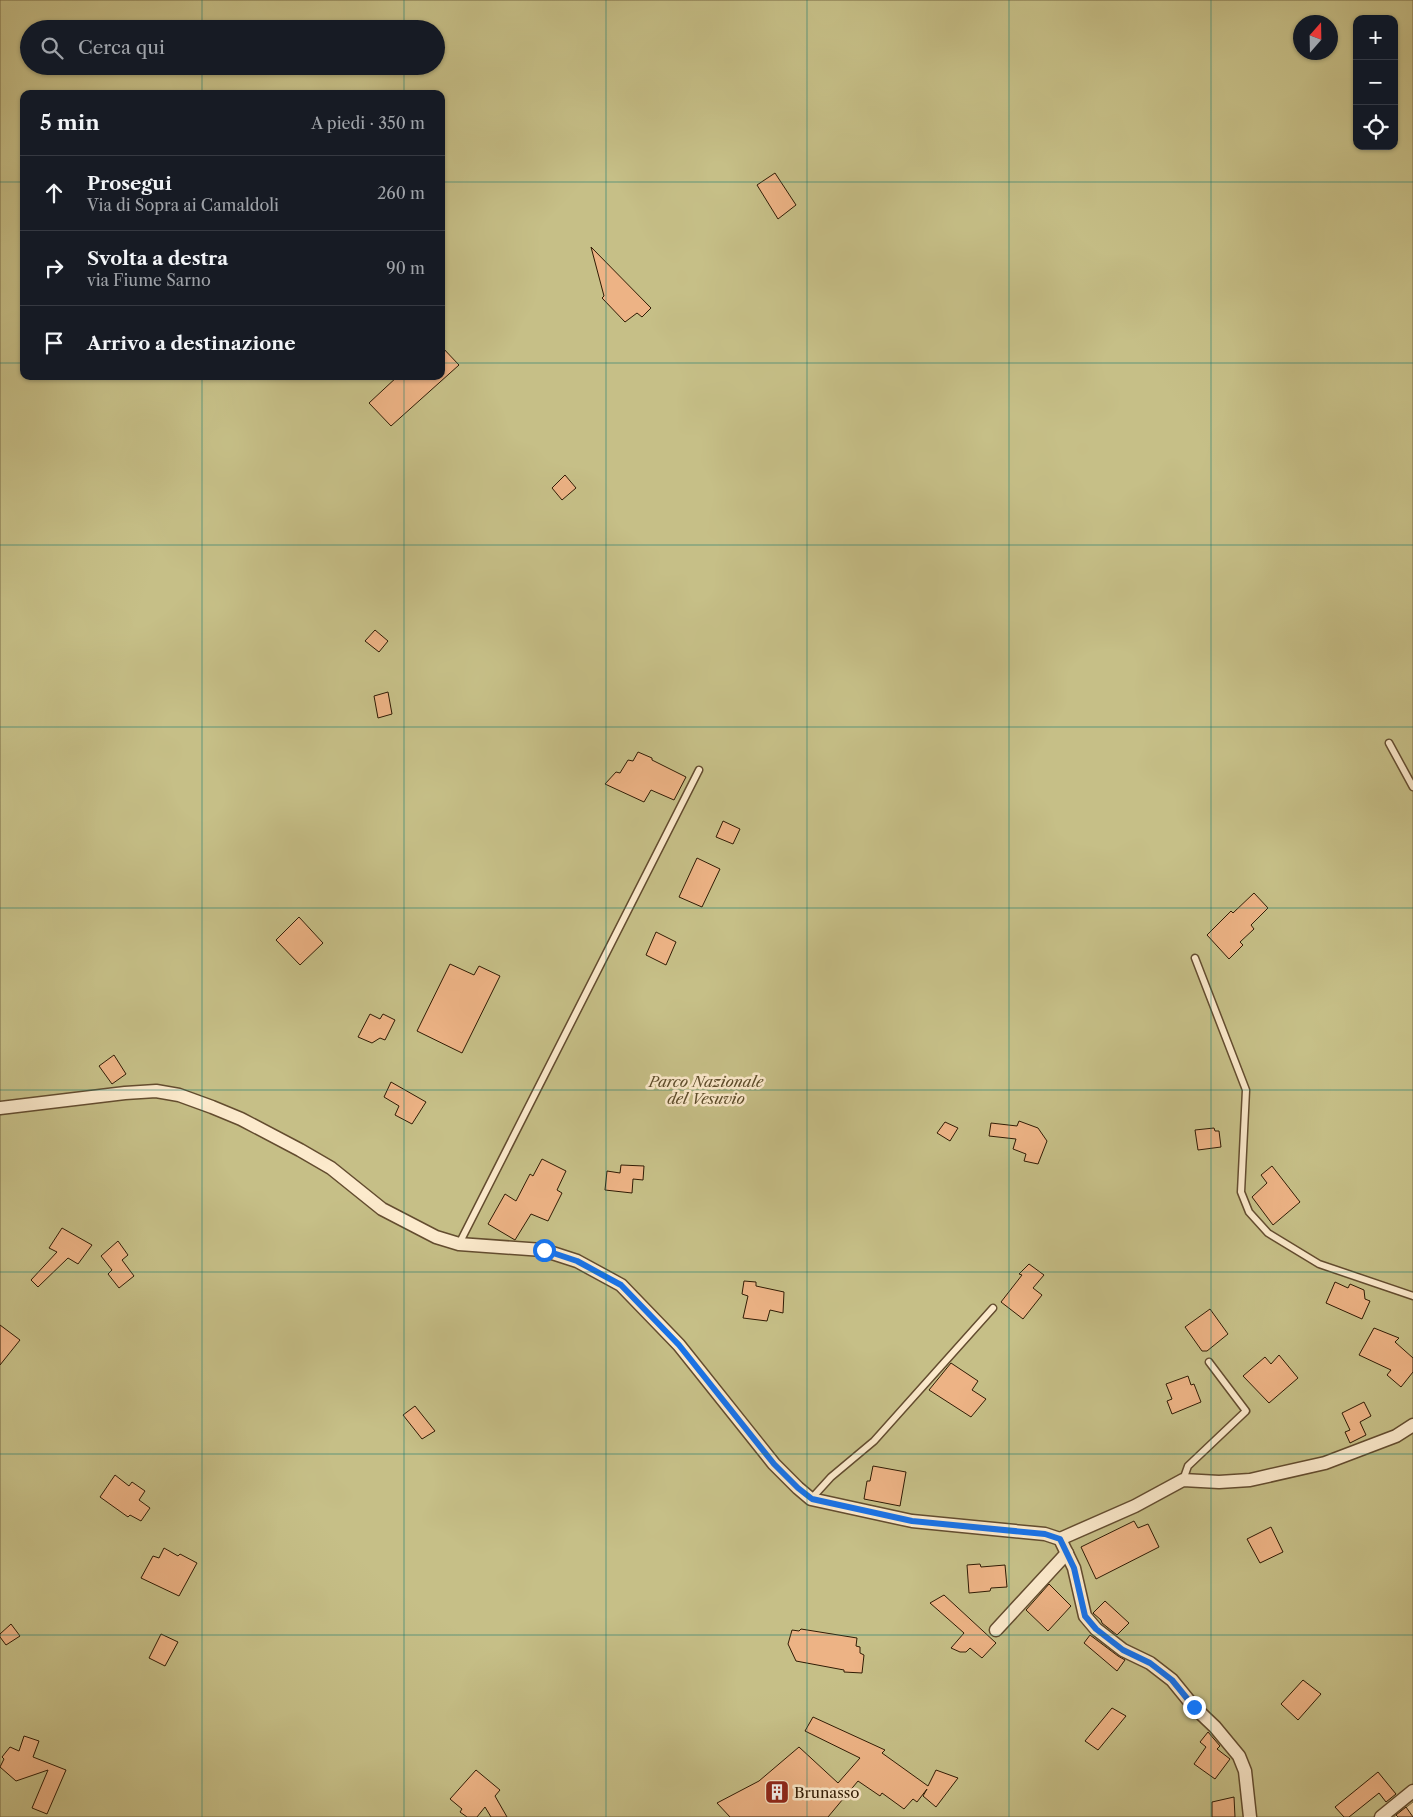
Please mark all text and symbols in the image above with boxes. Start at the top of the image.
north arrow [1293,15,1338,60]
map controls [1353,15,1398,150]
button: + [1353,15,1398,60]
search box [20,20,445,75]
icon: search [38,34,66,62]
text: Cerca qui [78,36,165,59]
button: − [1353,60,1398,105]
button: locate [1353,105,1398,150]
text: 5 min [40,110,100,135]
text: A piedi · 350 m [311,113,425,133]
text: Prosegui [87,172,172,195]
icon: ahead [40,179,68,207]
text: 260 m [377,183,425,203]
text: Via di Sopra ai Camaldoli [87,195,279,215]
text: Svolta a destra [87,247,228,270]
icon: right [40,254,68,282]
text: 90 m [386,258,425,278]
text: via Fiume Sarno [87,270,211,290]
icon: arrive [40,329,68,357]
text: Arrivo a destinazione [87,332,296,355]
park label: Parco Nazionale del Vesuvio [648,1072,764,1108]
route start [533,1239,556,1262]
route end [1183,1696,1206,1719]
building icon: Brunasso [764,1779,790,1805]
place label: Brunasso [794,1783,860,1802]

